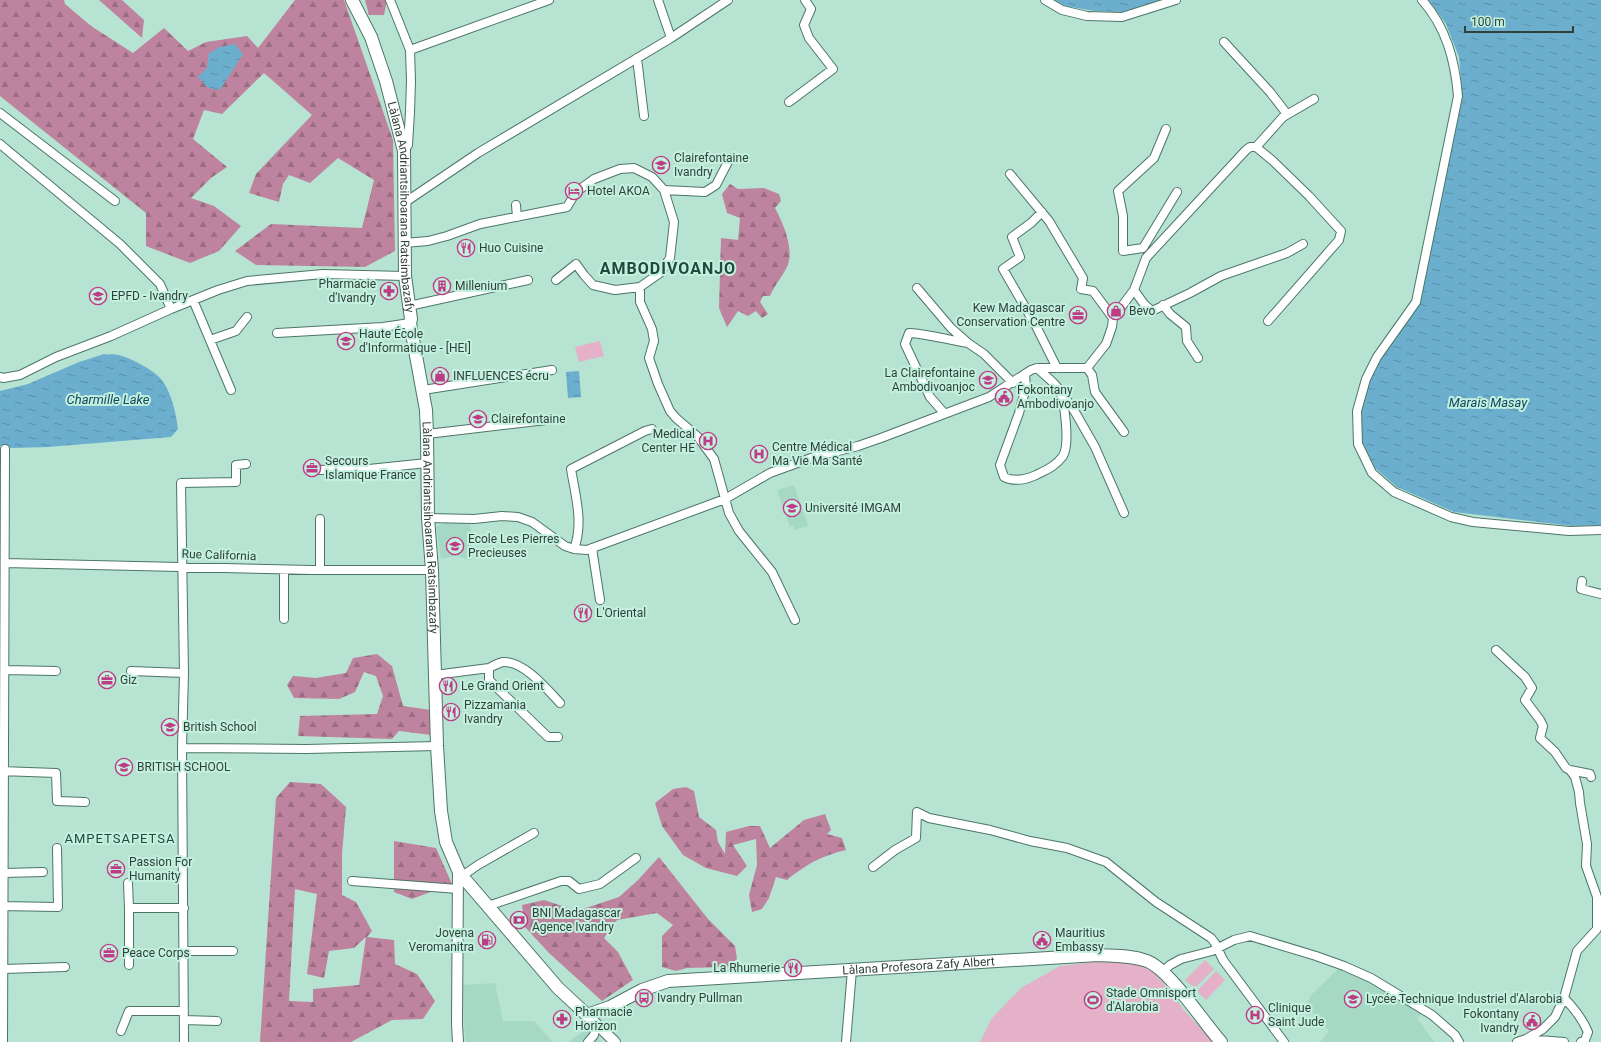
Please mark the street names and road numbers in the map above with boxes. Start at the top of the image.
street label: Làlana Andriantsihoarana Ratsimbazafy [385,100,417,314]
street label: Làlana Andriantsihoarana Ratsimbazafy [419,421,441,634]
street label: Rue California [181,547,257,563]
street label: Làlana Profesora Zafy Albert [842,954,995,977]

